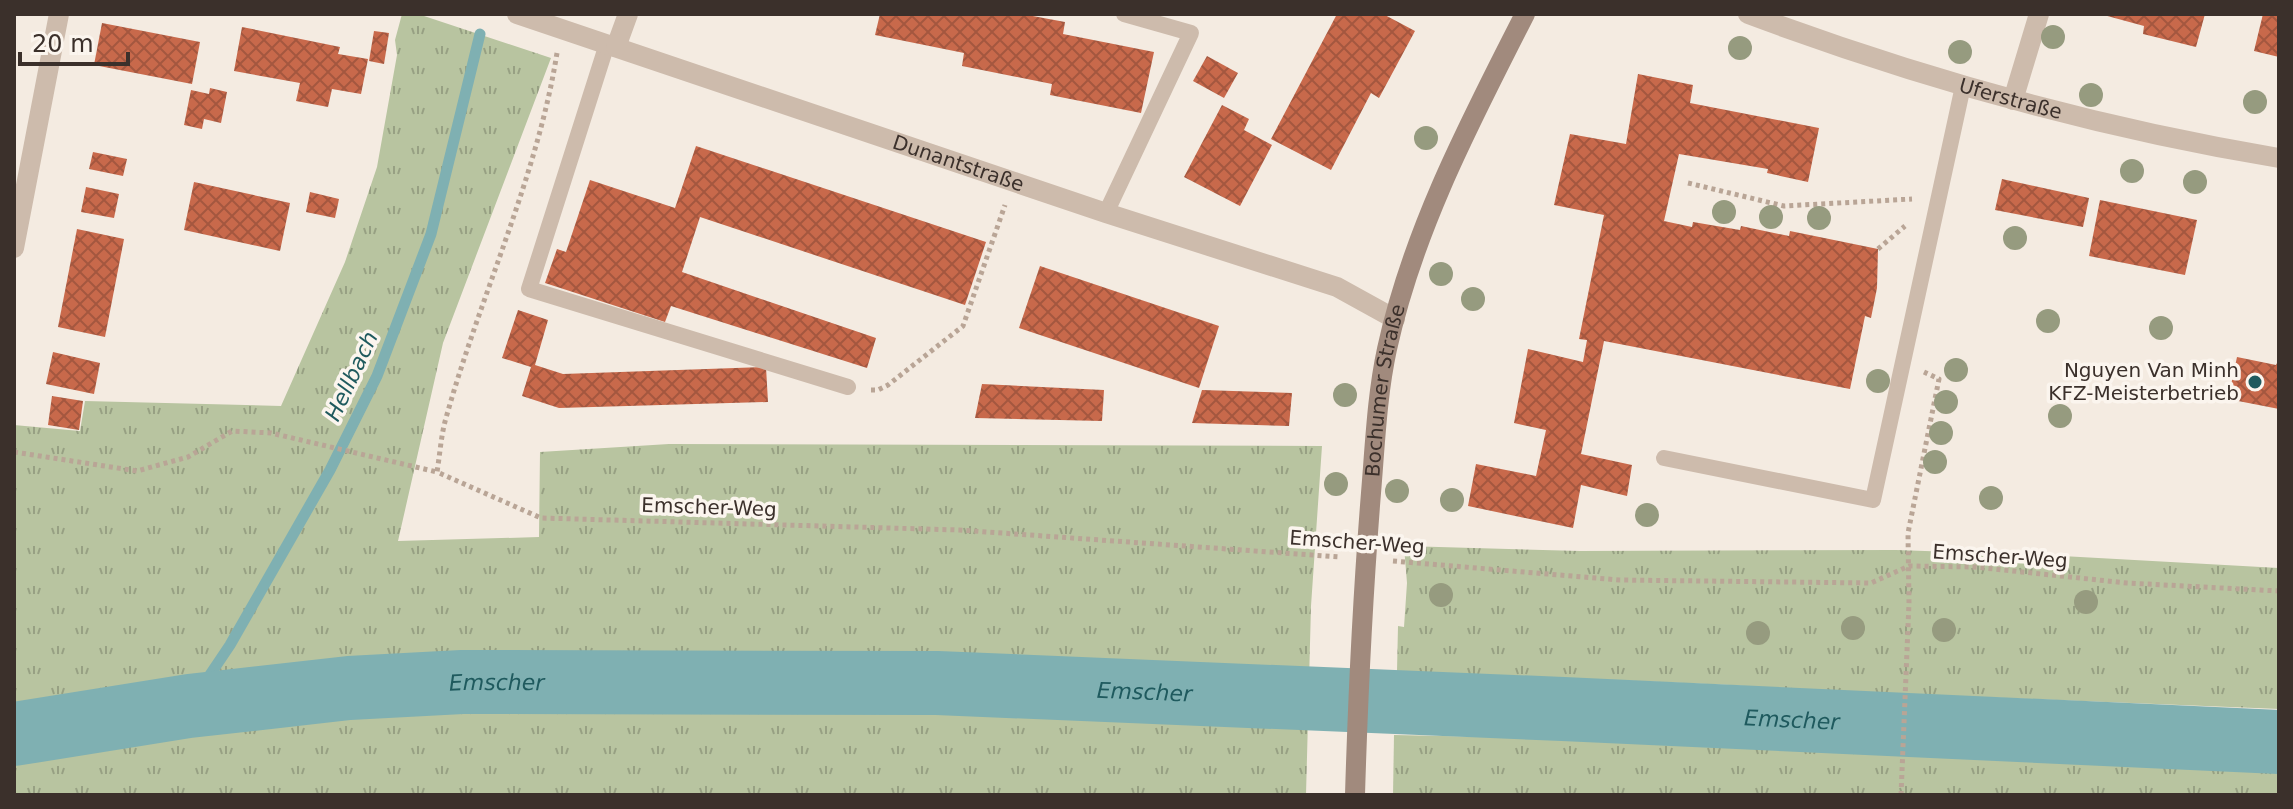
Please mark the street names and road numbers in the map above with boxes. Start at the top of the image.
street label: Uferstraße [1956,73,2065,124]
street label: Dunantstraße [890,130,1027,196]
street label: Bochumer Straße [1360,301,1410,478]
street label: Emscher-Weg [641,493,777,521]
street label: Emscher-Weg [1289,525,1425,559]
street label: Emscher-Weg [1932,539,2068,573]

